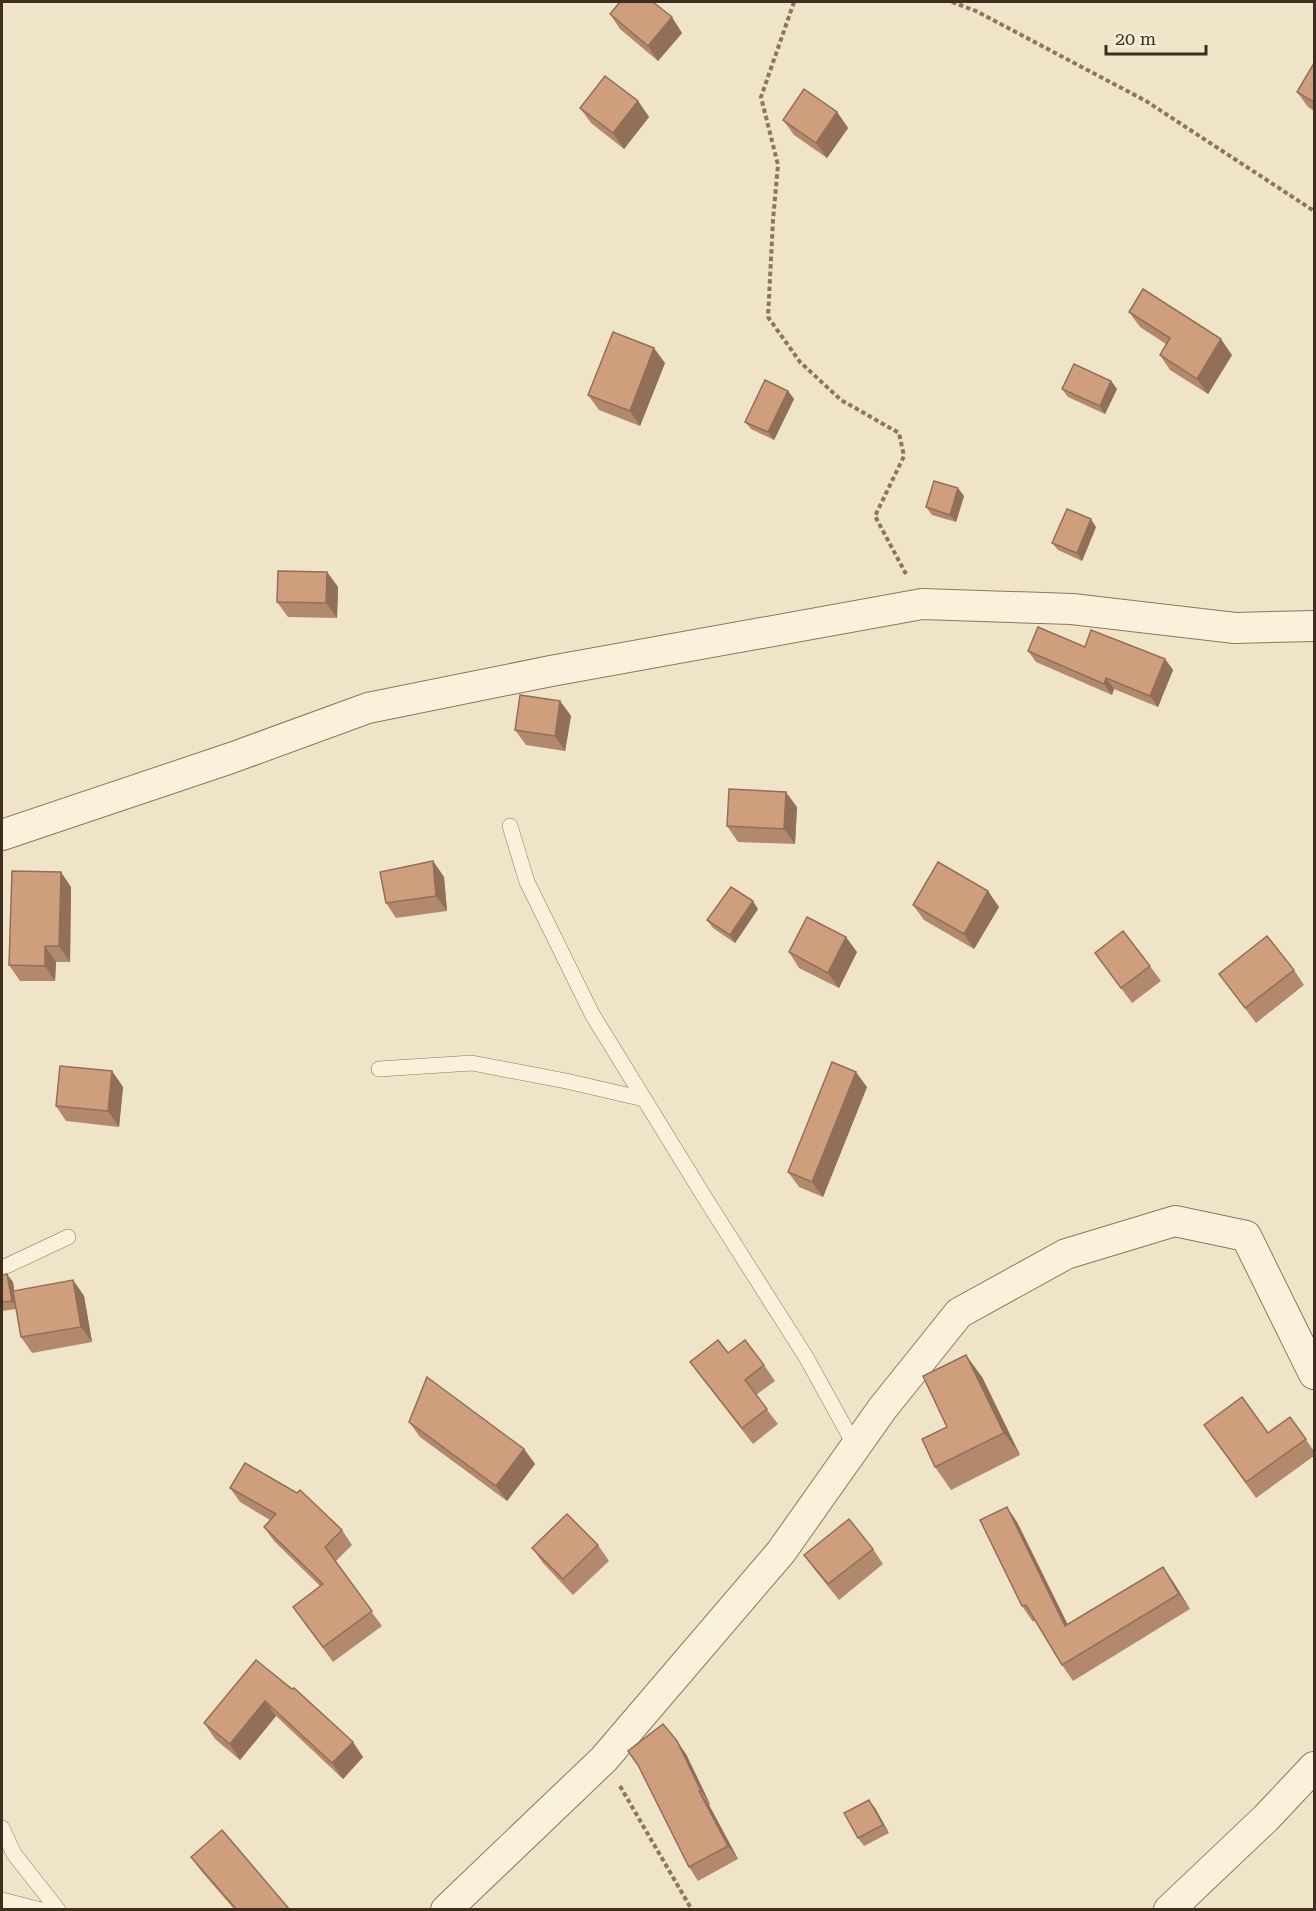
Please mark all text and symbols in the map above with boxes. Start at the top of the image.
scale bar [1106,18,1206,56]
text: 20 m [1115,28,1156,49]

